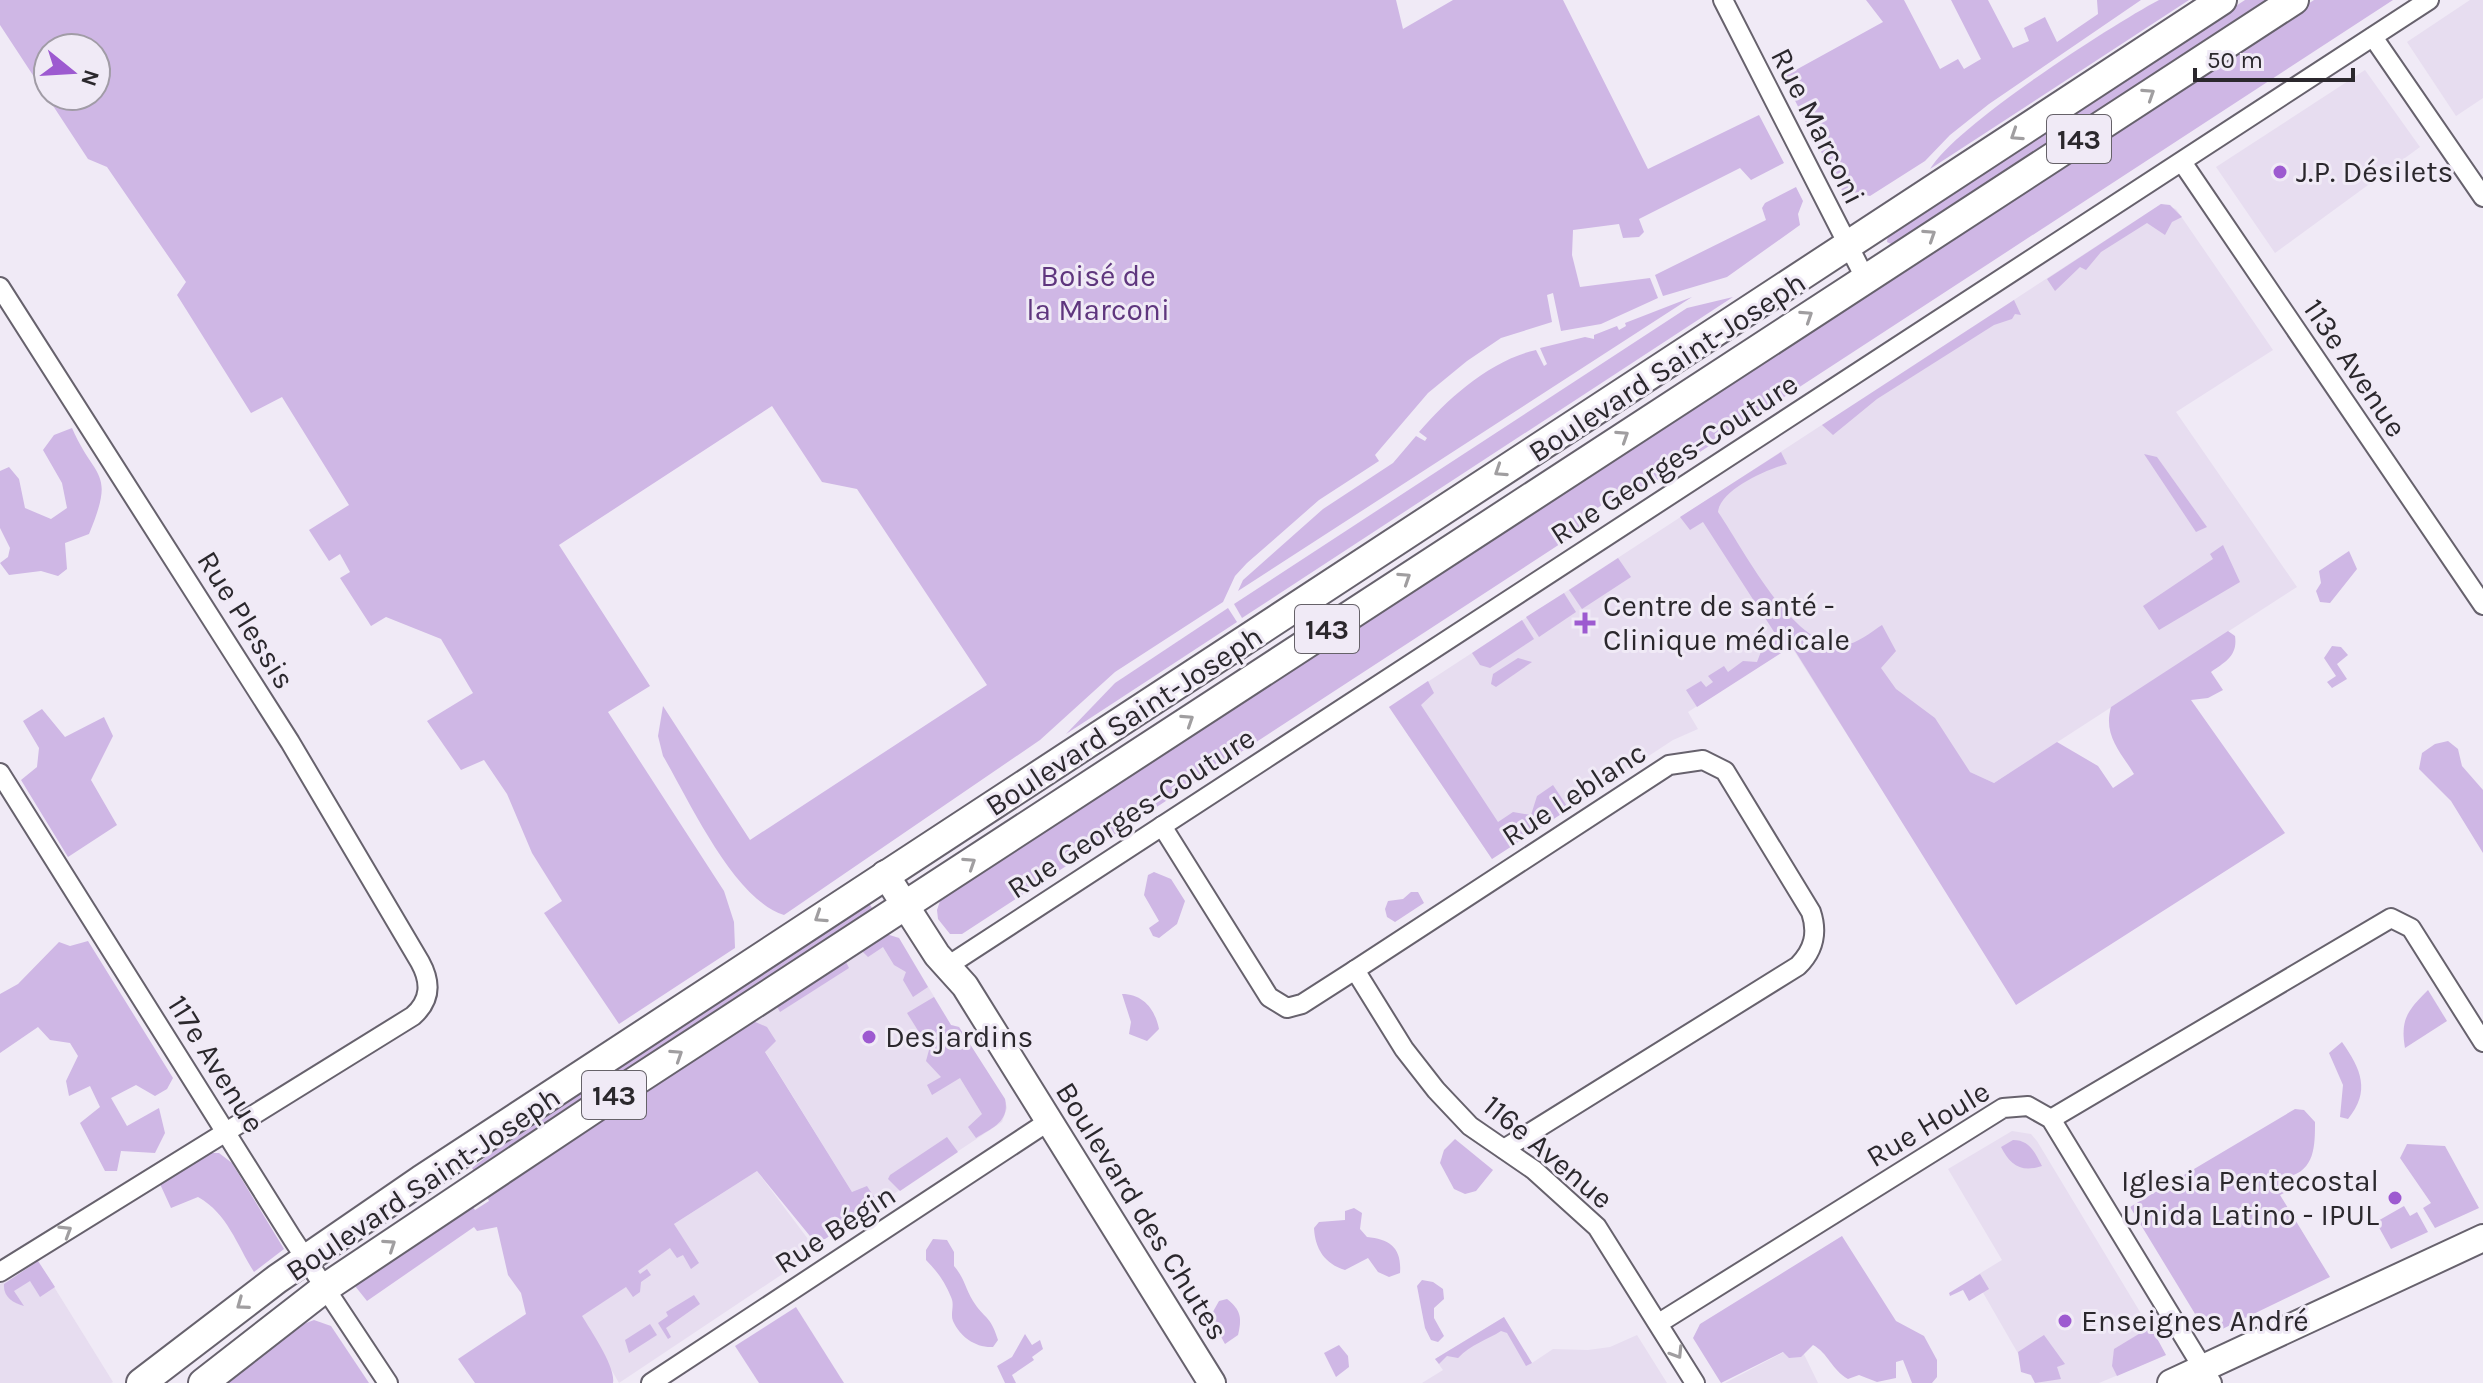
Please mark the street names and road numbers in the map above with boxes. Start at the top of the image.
street label: Rue Marconi [1763,42,1873,210]
road number: 143 [2047,115,2111,163]
street label: Boulevard Saint-Joseph [1522,264,1812,470]
street label: 113e Avenue [2296,292,2414,444]
street label: Rue Georges-Couture [1544,366,1804,552]
street label: Rue Plessis [189,544,303,696]
road number: 143 [1295,605,1359,653]
street label: Boulevard Saint-Joseph [979,618,1269,824]
street label: Rue Georges-Couture [1001,720,1261,906]
street label: Rue Leblanc [1495,734,1653,854]
street label: 117e Avenue [160,989,272,1139]
road number: 143 [582,1071,646,1119]
street label: Rue Houle [1860,1073,1996,1175]
street label: Boulevard des Chutes [1048,1075,1236,1347]
street label: Boulevard Saint-Joseph [279,1079,567,1289]
street label: 116e Avenue [1476,1087,1620,1217]
street label: Rue Bégin [768,1177,902,1281]

